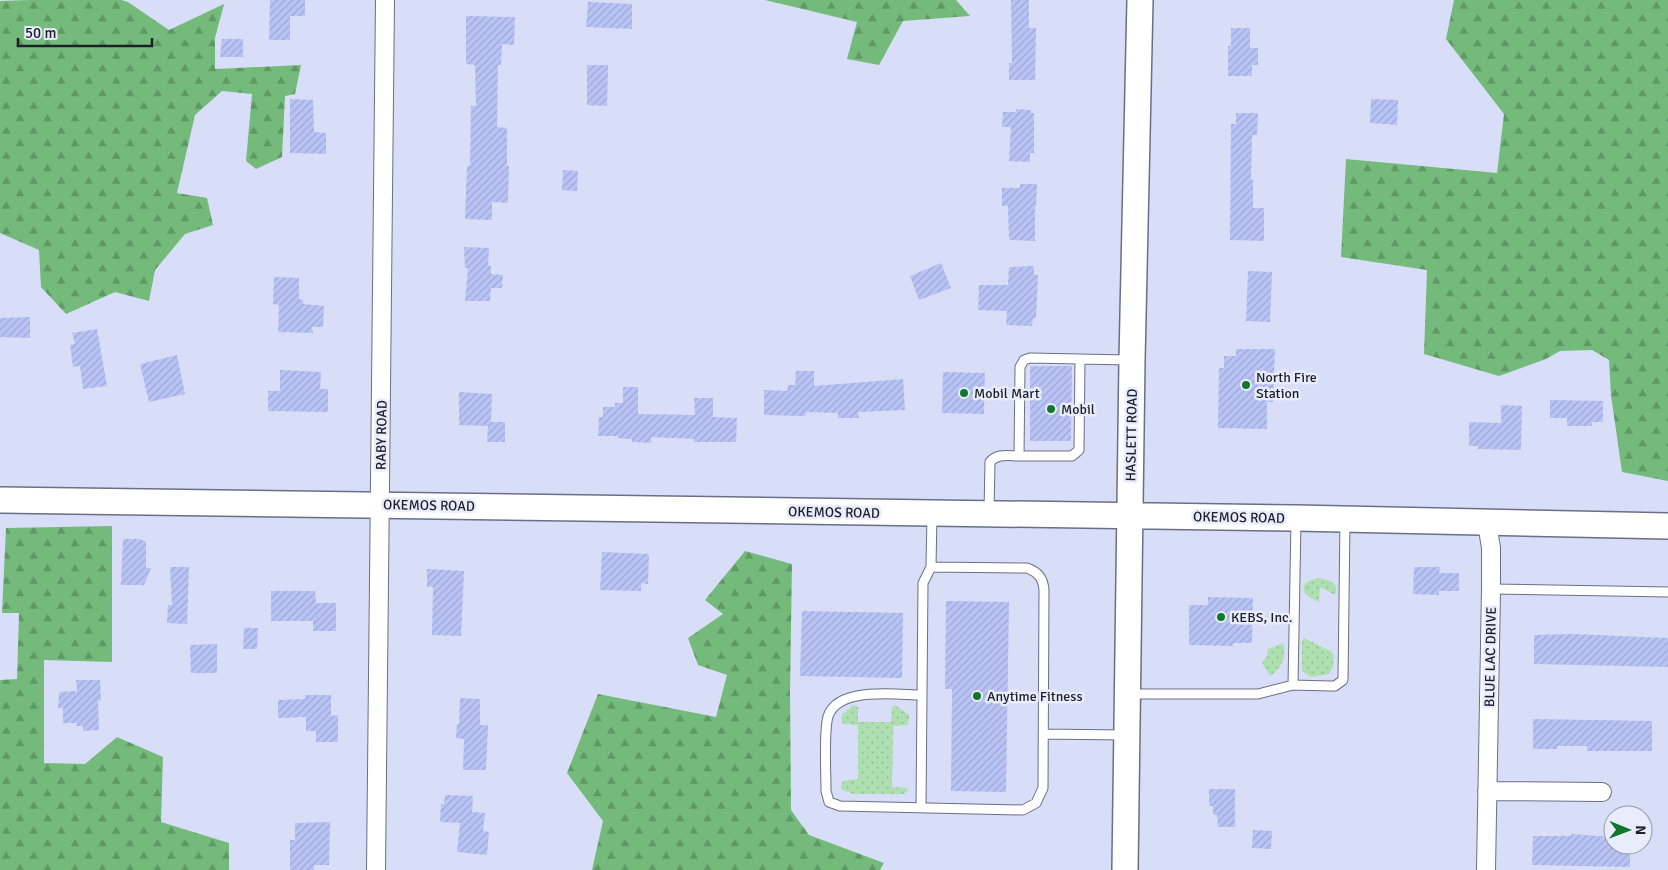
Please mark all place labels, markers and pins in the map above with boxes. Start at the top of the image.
place label: North Fire Station [1256,369,1317,402]
marker: North Fire Station [1240,379,1252,391]
place label: Mobil Mart [974,385,1040,402]
marker: Mobil Mart [958,387,970,399]
place label: Mobil [1061,401,1095,418]
marker: Mobil [1045,403,1057,415]
place label: KEBS, Inc. [1231,609,1292,626]
marker: KEBS, Inc. [1215,611,1227,623]
place label: Anytime Fitness [987,688,1083,705]
marker: Anytime Fitness [971,690,983,702]

